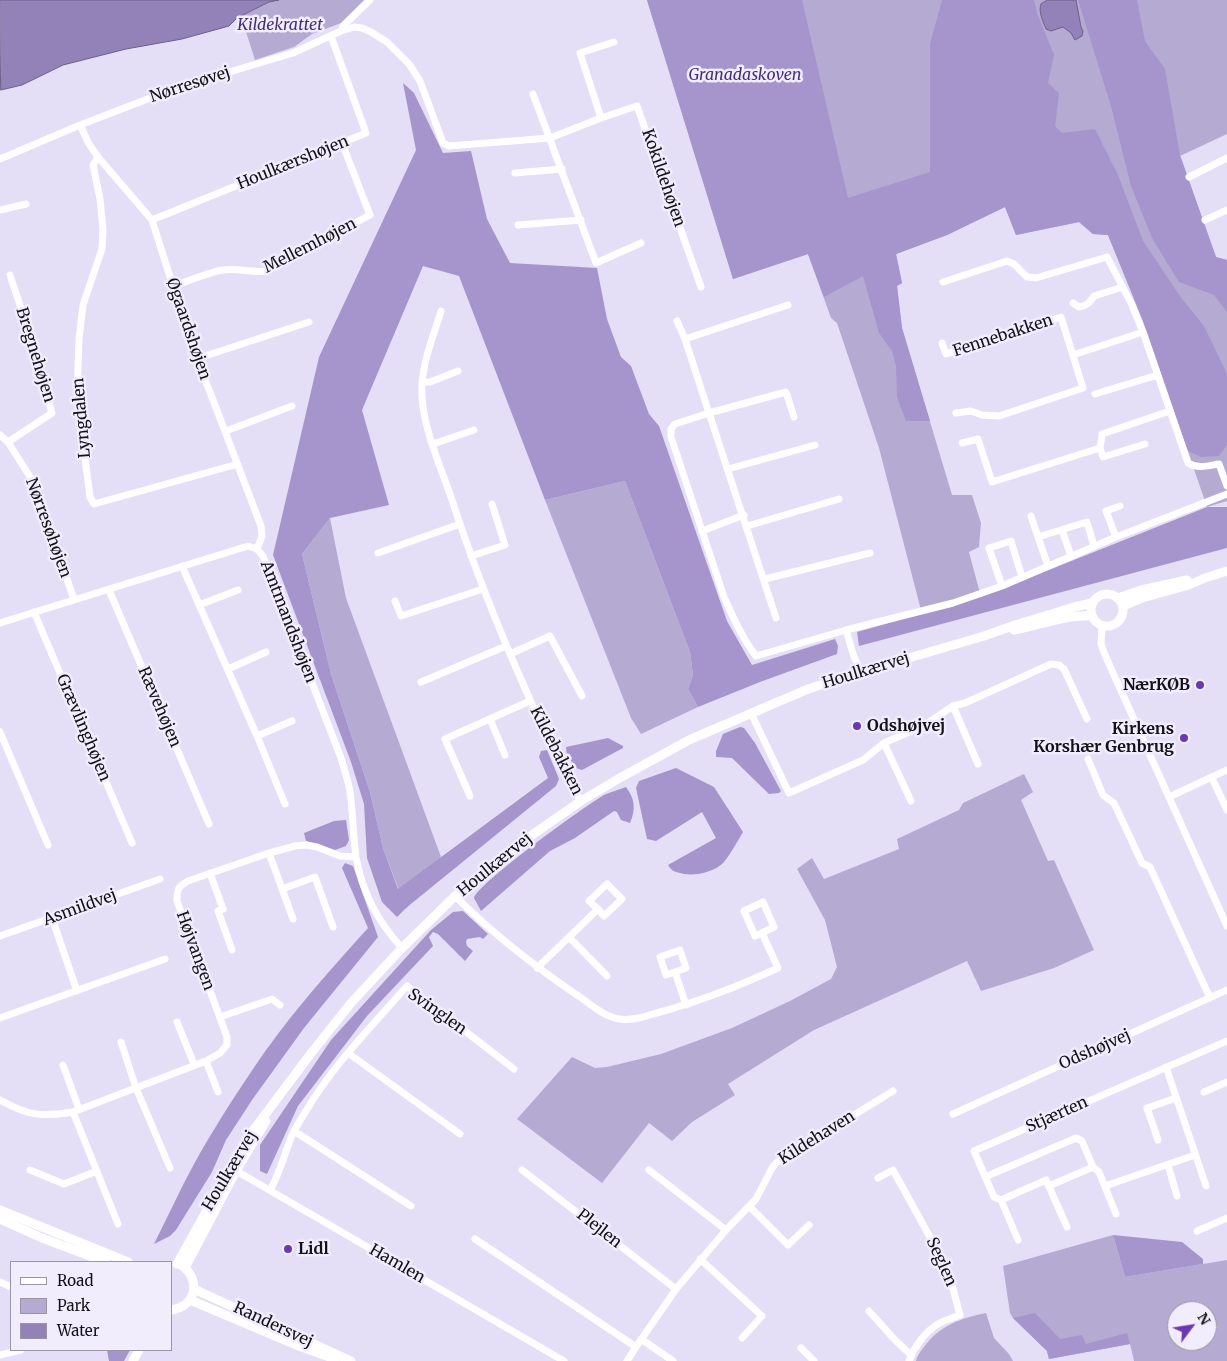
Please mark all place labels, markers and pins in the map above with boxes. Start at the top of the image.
place label: NærKØB [1123,675,1190,695]
marker: NærKØB [1194,679,1206,691]
place label: Odshøjvej [867,716,945,736]
place label: Kirkens Korshær Genbrug [1033,719,1174,757]
marker: Odshøjvej [851,720,863,732]
marker: Kirkens Korshær Genbrug [1178,732,1190,744]
place label: Lidl [298,1239,329,1259]
marker: Lidl [282,1243,294,1255]

